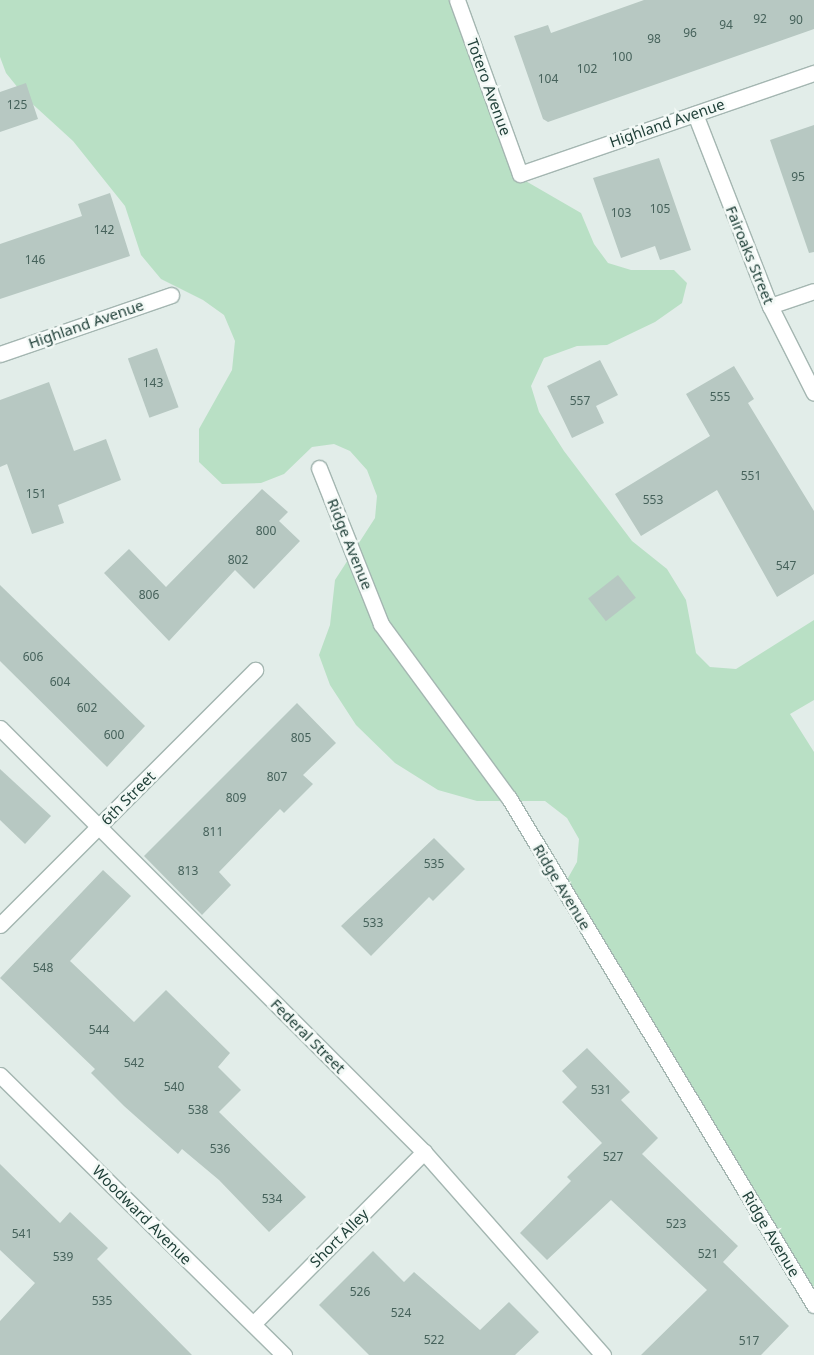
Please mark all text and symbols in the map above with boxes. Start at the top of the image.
house number: 92 [753,12,767,26]
house number: 90 [789,13,803,27]
house number: 94 [719,18,733,32]
house number: 96 [683,26,697,40]
house number: 98 [647,32,661,46]
street label: Totero Avenue [463,36,515,138]
house number: 100 [612,50,632,64]
house number: 102 [577,62,597,76]
house number: 104 [538,72,558,86]
street label: Highland Avenue [607,95,727,151]
house number: 125 [7,98,27,112]
house number: 95 [791,170,805,184]
house number: 105 [650,202,670,216]
street label: Fairoaks Street [722,203,778,307]
house number: 103 [611,206,631,220]
house number: 142 [94,223,114,237]
house number: 146 [25,253,45,267]
street label: Highland Avenue [26,296,146,352]
house number: 143 [143,376,163,390]
house number: 555 [710,390,730,404]
house number: 557 [570,394,590,408]
house number: 551 [741,469,761,483]
house number: 151 [26,487,46,501]
house number: 553 [643,493,663,507]
street label: Ridge Avenue [324,496,376,592]
house number: 800 [256,524,276,538]
house number: 802 [228,553,248,567]
house number: 547 [776,559,796,573]
house number: 806 [139,588,159,602]
house number: 606 [23,650,43,664]
house number: 604 [50,675,70,689]
house number: 602 [77,701,97,715]
house number: 600 [104,728,124,742]
house number: 805 [291,731,311,745]
street label: 6th Street [97,767,159,829]
house number: 807 [267,770,287,784]
house number: 809 [226,791,246,805]
house number: 811 [203,825,223,839]
street label: Ridge Avenue [529,841,595,933]
house number: 535 [424,857,444,871]
house number: 813 [178,864,198,878]
house number: 533 [363,916,383,930]
house number: 548 [33,961,53,975]
street label: Federal Street [267,995,349,1077]
house number: 544 [89,1023,109,1037]
house number: 542 [124,1056,144,1070]
house number: 540 [164,1080,184,1094]
house number: 531 [591,1083,611,1097]
house number: 538 [188,1103,208,1117]
house number: 536 [210,1142,230,1156]
house number: 527 [603,1150,623,1164]
street label: Woodward Avenue [89,1162,195,1268]
street label: Ridge Avenue [738,1188,804,1280]
house number: 534 [262,1192,282,1206]
street label: Short Alley [306,1205,372,1271]
house number: 523 [666,1217,686,1231]
house number: 541 [12,1227,32,1241]
house number: 521 [698,1247,718,1261]
house number: 539 [53,1250,73,1264]
house number: 526 [350,1285,370,1299]
house number: 535 [92,1294,112,1308]
house number: 524 [391,1306,411,1320]
house number: 522 [424,1333,444,1347]
house number: 517 [739,1334,759,1348]

